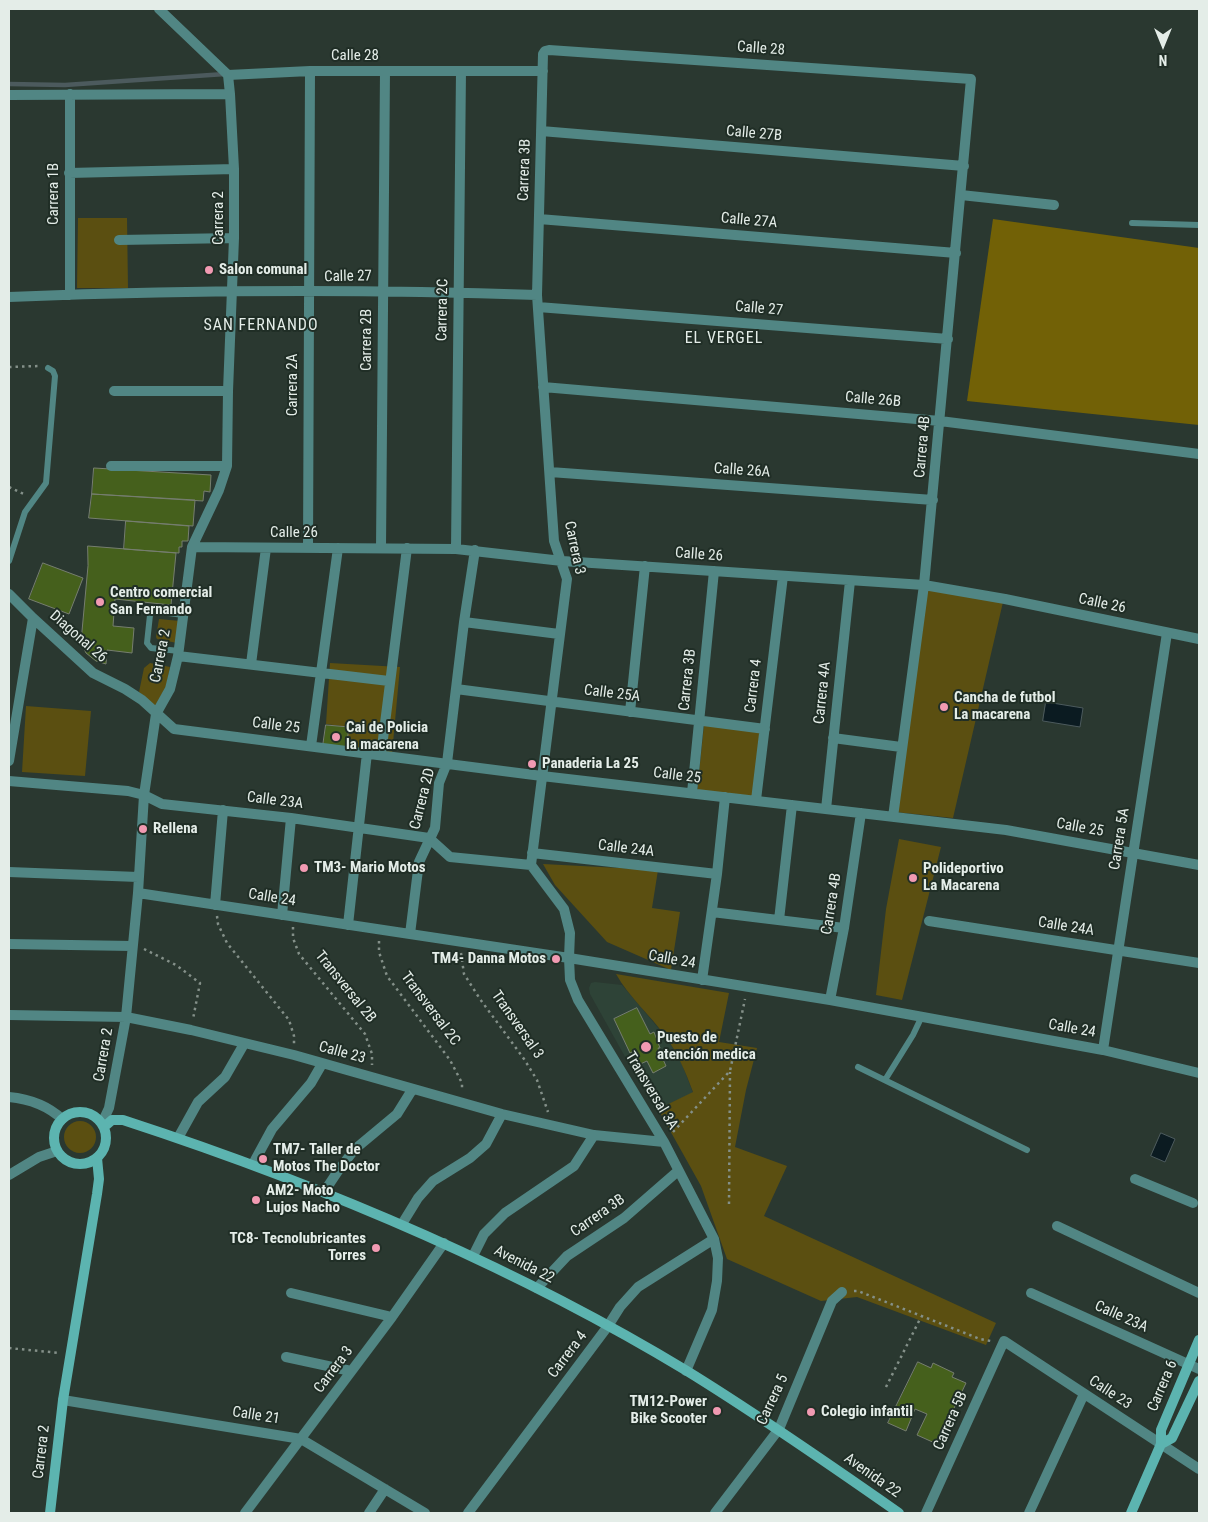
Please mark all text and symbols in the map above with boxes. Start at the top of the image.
north arrow [1138,20,1188,70]
street label: Calle 28 [737,38,785,60]
street label: Calle 28 [331,47,379,65]
text: N [1159,52,1167,68]
street label: Calle 27B [725,123,783,145]
street label: Carrera 3B [515,139,535,201]
street label: Carrera 1B [45,163,63,225]
street label: Carrera 2 [210,191,228,245]
street label: Calle 27A [720,210,778,232]
place label: Salon comunal [219,261,307,279]
marker: Salon comunal [203,264,215,276]
street label: Calle 27 [324,268,372,286]
street label: Carrera 2C [433,279,453,341]
street label: Calle 27 [734,298,784,320]
street label: Carrera 2B [358,309,376,371]
district label: SAN FERNANDO [202,316,320,336]
district label: EL VERGEL [684,329,764,349]
street label: Carrera 2A [284,354,302,416]
street label: Calle 26B [844,389,902,411]
street label: Carrera 4B [911,415,935,479]
street label: Calle 26A [713,460,771,482]
street label: Carrera 3 [560,520,588,576]
street label: Calle 26 [270,524,318,542]
street label: Calle 26 [675,544,723,566]
place label: Centro comercial San Fernando [110,584,212,619]
street label: Calle 26 [1077,590,1127,618]
marker: Centro comercial San Fernando [94,596,106,608]
street label: Diagonal 26 [46,607,110,667]
street label: Carrera 2 [147,628,175,684]
street label: Carrera 3B [676,648,700,712]
street label: Carrera 4 [742,658,766,714]
street label: Carrera 4A [811,661,835,725]
street label: Calle 25A [583,682,641,706]
place label: Cancha de futbol La macarena [954,689,1055,724]
marker: Cancha de futbol La macarena [938,701,950,713]
street label: Calle 25 [251,714,301,738]
place label: Cai de Policia la macarena [346,719,428,754]
marker: Cai de Policia la macarena [330,731,342,743]
place label: Panaderia La 25 [542,755,639,773]
marker: Panaderia La 25 [526,758,538,770]
street label: Calle 25 [652,764,702,788]
street label: Carrera 2D [407,766,439,832]
street label: Calle 23A [246,789,304,813]
street label: Carrera 5A [1106,807,1134,871]
street label: Calle 25 [1055,815,1105,841]
place label: Rellena [153,820,198,838]
marker: Rellena [137,823,149,835]
street label: Calle 24A [597,837,655,861]
place label: TM3- Mario Motos [314,859,426,877]
place label: Polideportivo La Macarena [923,860,1004,895]
marker: TM3- Mario Motos [298,862,310,874]
street label: Carrera 4B [818,872,846,936]
marker: Polideportivo La Macarena [907,872,919,884]
street label: Calle 24 [247,885,297,911]
street label: Calle 24A [1037,914,1095,940]
street label: Transversal 2B [311,947,379,1027]
street label: Calle 24 [647,947,697,973]
place label: TM4- Danna Motos [432,950,546,968]
marker: TM4- Danna Motos [550,953,562,965]
street label: Transversal 2C [396,969,464,1049]
street label: Transversal 3 [487,987,547,1063]
street label: Calle 24 [1047,1016,1097,1042]
street label: Carrera 2 [90,1027,118,1083]
place label: Puesto de atención medica [657,1029,756,1064]
street label: Calle 23 [317,1038,367,1068]
marker: Puesto de atención medica [639,1040,653,1054]
street label: Transversal 3A [621,1049,681,1133]
place label: TM7- Taller de Motos The Doctor [273,1141,380,1176]
marker: TM7- Taller de Motos The Doctor [257,1153,269,1165]
place label: AM2- Moto Lujos Nacho [266,1182,340,1217]
street label: Carrera 3B [567,1191,629,1241]
marker: AM2- Moto Lujos Nacho [250,1194,262,1206]
place label: TC8- Tecnolubricantes Torres [229,1230,366,1265]
marker: TC8- Tecnolubricantes Torres [370,1242,382,1254]
street label: Avenida 22 [491,1242,557,1288]
street label: Calle 23A [1092,1297,1150,1337]
street label: Carrera 4 [545,1328,591,1382]
street label: Carrera 3 [311,1343,357,1397]
street label: Carrera 6 [1144,1358,1182,1414]
street label: Carrera 5 [753,1372,793,1428]
street label: Calle 23 [1085,1372,1135,1414]
street label: Carrera 5B [930,1389,972,1453]
place label: TM12-Power Bike Scooter [629,1393,707,1428]
street label: Calle 21 [231,1403,281,1429]
place label: Colegio infantil [821,1403,913,1421]
marker: TM12-Power Bike Scooter [711,1405,723,1417]
marker: Colegio infantil [805,1406,817,1418]
street label: Carrera 2 [30,1424,54,1480]
street label: Avenida 22 [840,1450,904,1502]

